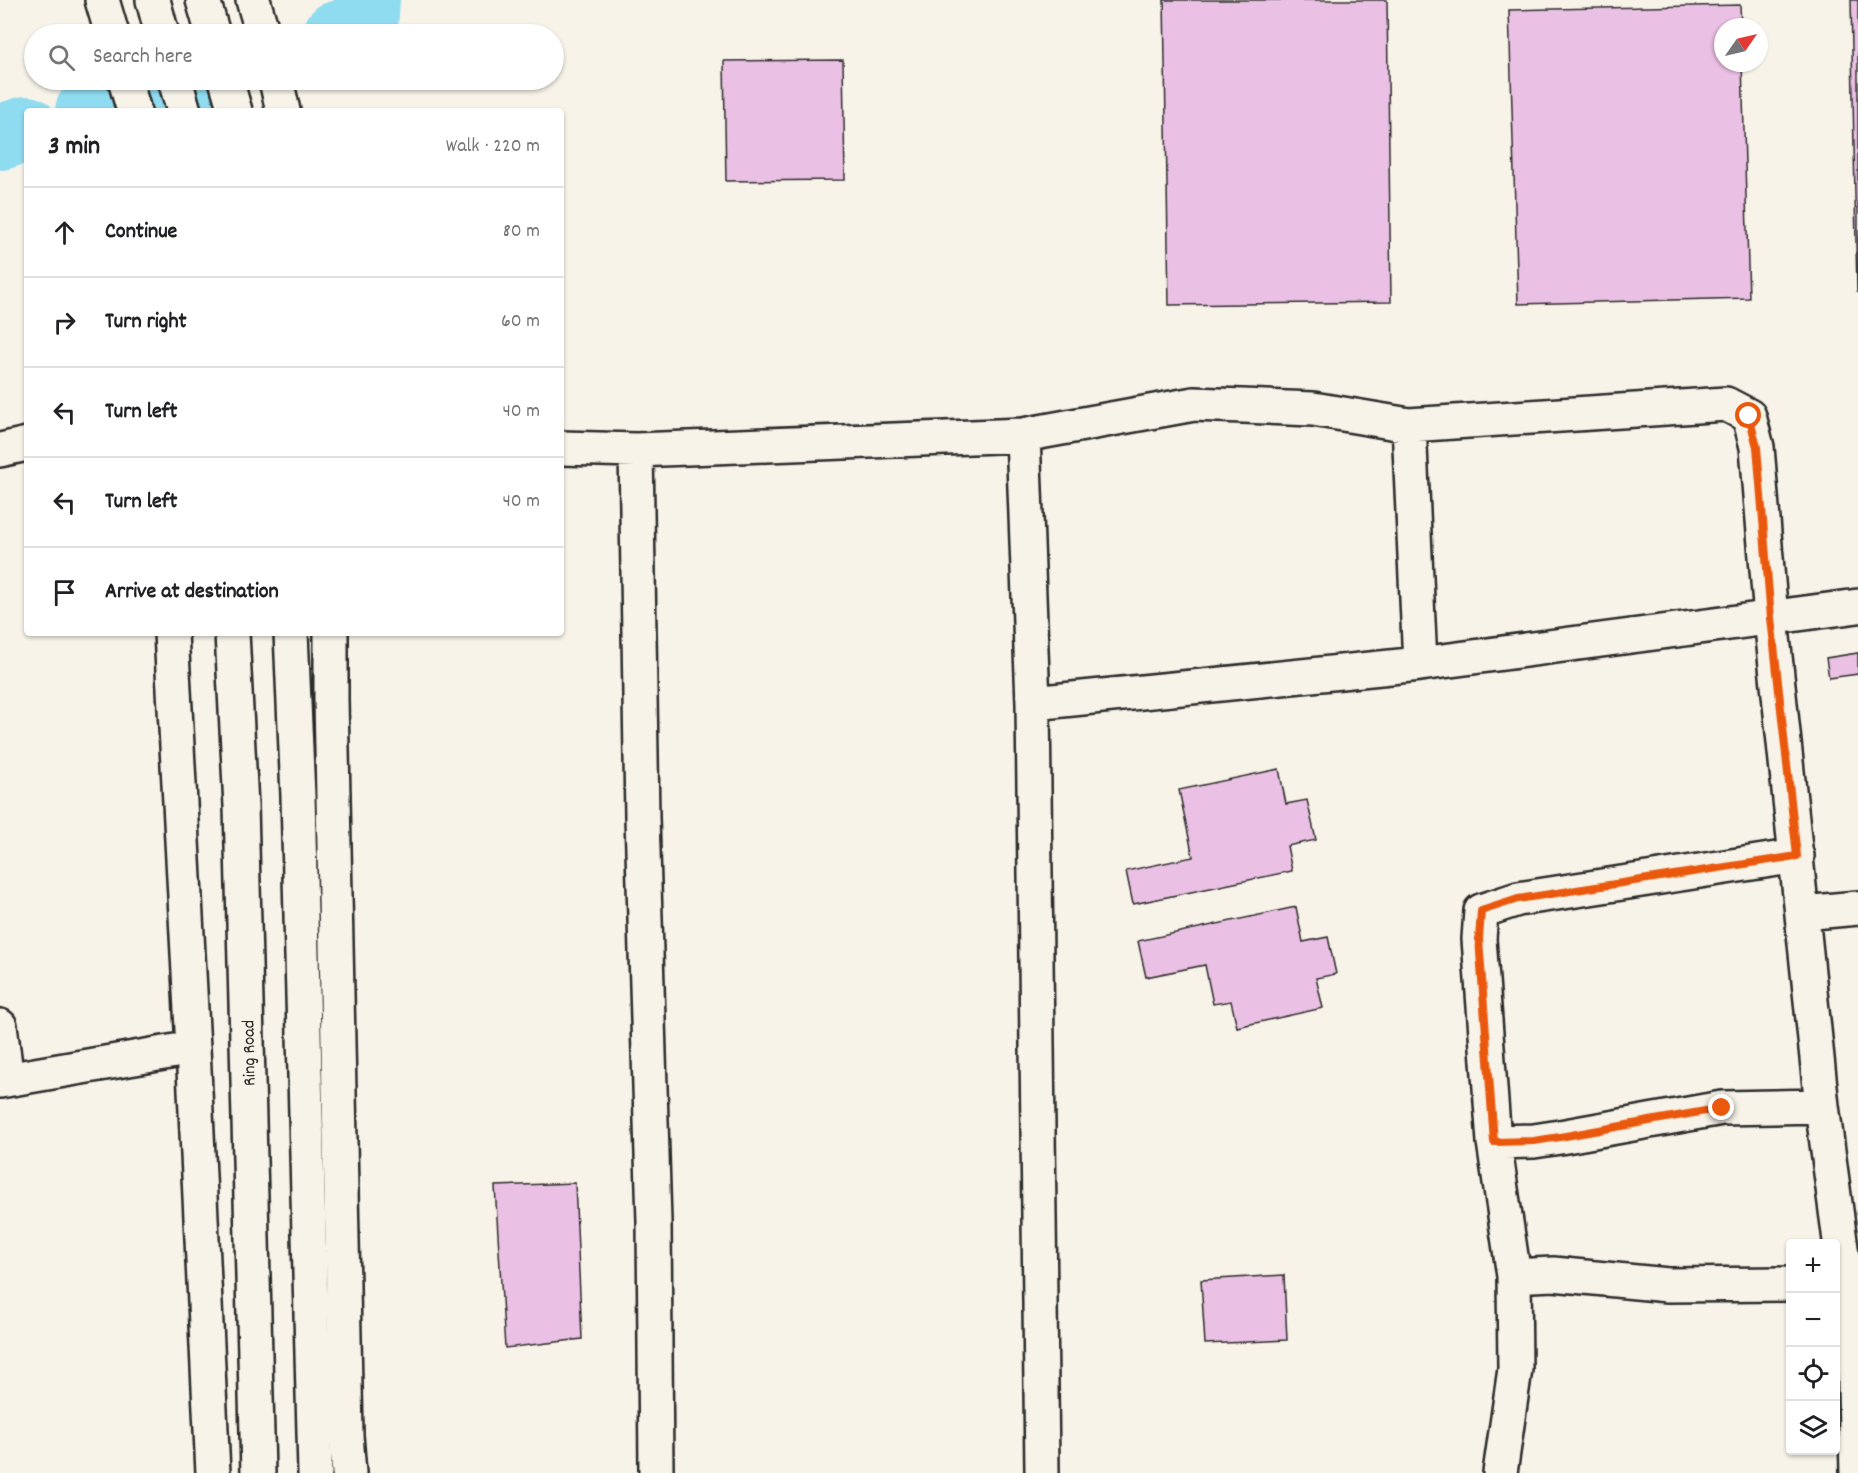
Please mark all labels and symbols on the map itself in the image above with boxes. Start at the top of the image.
north arrow [1714,18,1768,72]
route start [1735,402,1761,428]
street label: Ring Road [237,1020,264,1086]
route end [1708,1094,1734,1120]

